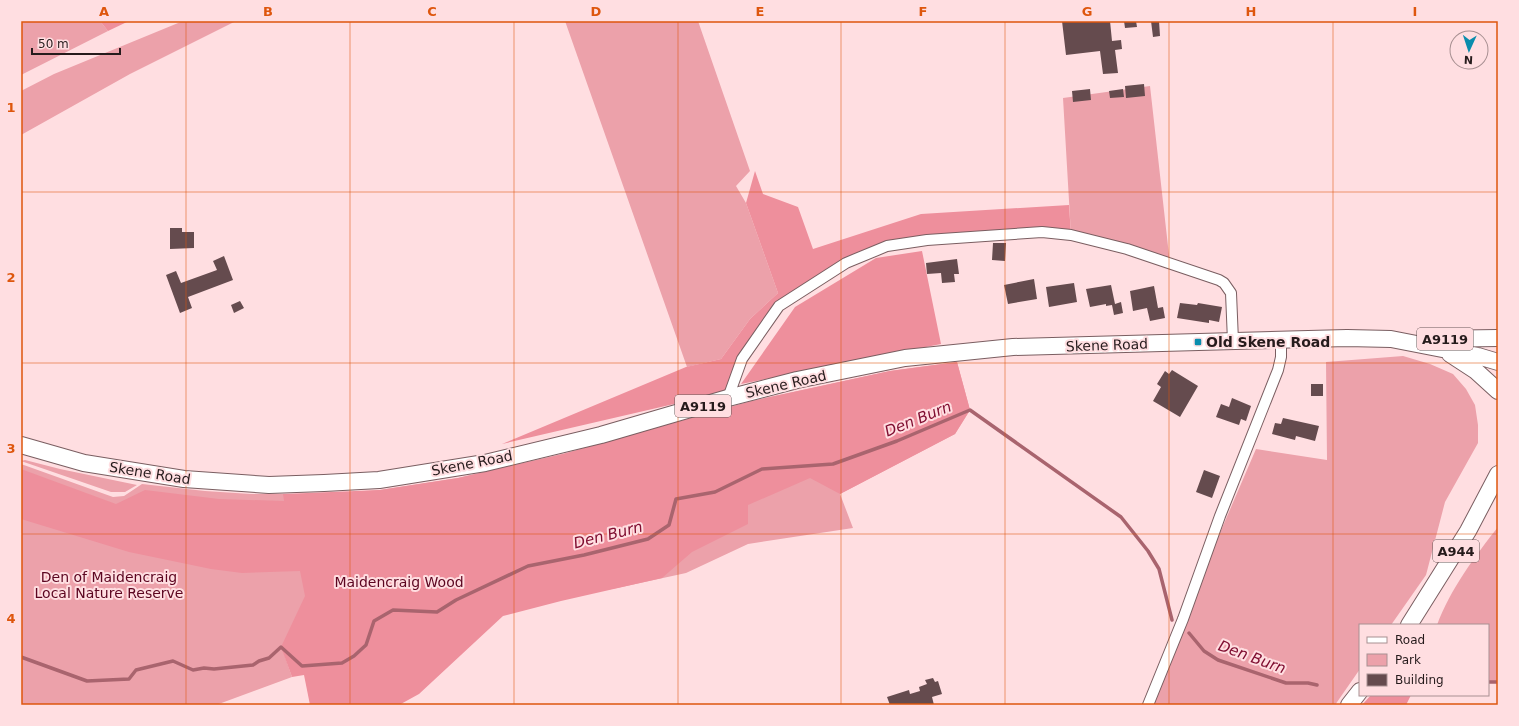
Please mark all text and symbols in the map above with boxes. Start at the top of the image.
text: A [99,4,109,19]
text: B [263,4,273,19]
text: C [427,4,437,19]
text: D [591,4,602,19]
text: E [756,4,764,19]
text: F [919,4,927,19]
text: G [1082,4,1092,19]
text: H [1246,4,1256,19]
text: I [1413,4,1417,19]
scale bar [32,30,120,56]
north arrow [1449,30,1489,70]
text: 50 m [38,37,69,51]
text: N [1464,53,1473,66]
text: 1 [6,100,16,115]
text: 2 [6,270,16,285]
road number: A9119 [1417,328,1473,350]
place label: Old Skene Road [1206,334,1330,350]
street label: Skene Road [1066,336,1148,354]
marker: Old Skene Road [1193,337,1203,347]
street label: Skene Road [744,367,828,401]
road number: A9119 [675,395,731,417]
water label: Den Burn [882,397,954,441]
text: 3 [6,441,16,456]
street label: Skene Road [430,447,514,479]
street label: Skene Road [108,459,192,487]
water label: Den Burn [572,518,644,552]
road number: A944 [1433,540,1479,562]
park label: Den of Maidencraig Local Nature Reserve [35,569,183,601]
park label: Maidencraig Wood [334,574,464,590]
text: 4 [6,611,16,626]
legend [1359,624,1489,696]
text: Road [1395,633,1425,647]
water label: Den Burn [1216,636,1288,678]
text: Park [1395,653,1421,667]
text: Building [1395,673,1444,687]

